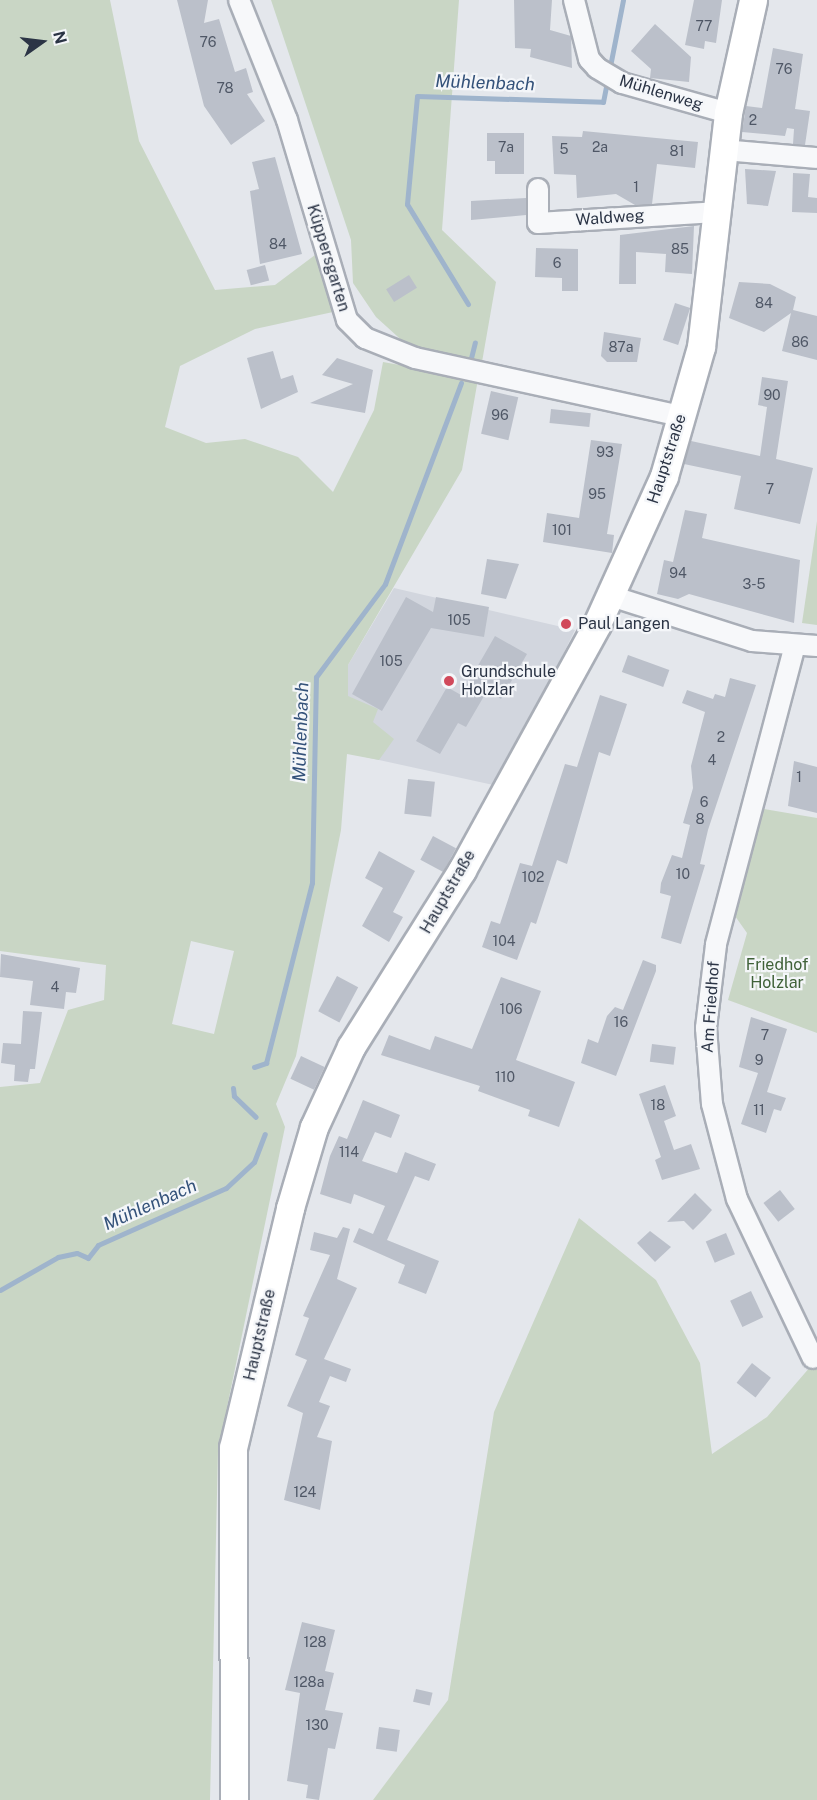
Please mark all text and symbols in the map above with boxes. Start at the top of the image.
north arrow [12,12,72,72]
house number: 77 [696,18,712,34]
text: N [49,29,71,46]
house number: 76 [200,34,216,50]
house number: 76 [776,61,792,77]
water label: Mühlenbach [435,70,535,96]
street label: Mühlenweg [617,71,705,115]
house number: 78 [216,80,234,96]
house number: 2 [749,112,757,128]
house number: 7a [498,139,514,155]
house number: 2a [592,139,608,155]
house number: 5 [560,141,568,157]
house number: 81 [670,143,684,159]
house number: 1 [633,179,639,195]
street label: Küppersgarten [303,202,353,314]
street label: Waldweg [575,206,645,230]
house number: 84 [269,236,287,252]
house number: 85 [671,241,689,257]
house number: 6 [553,255,561,271]
house number: 84 [755,295,773,311]
house number: 86 [791,334,809,350]
house number: 87a [609,339,633,355]
house number: 90 [763,387,781,403]
house number: 96 [491,407,509,423]
street label: Hauptstraße [643,412,691,506]
house number: 93 [596,444,614,460]
house number: 7 [766,481,774,497]
house number: 95 [588,486,606,502]
house number: 101 [552,522,572,538]
house number: 94 [669,565,687,581]
house number: 3-5 [742,576,766,592]
house number: 105 [447,612,471,628]
place label: Paul Langen [578,614,670,634]
marker: Paul Langen [559,617,573,631]
house number: 105 [379,653,403,669]
place label: Grundschule Holzlar [461,662,556,700]
marker: Grundschule Holzlar [442,674,456,688]
water label: Mühlenbach [288,682,314,782]
house number: 2 [717,729,725,745]
house number: 4 [708,752,716,768]
house number: 1 [796,769,802,785]
house number: 6 [700,794,708,810]
house number: 8 [695,811,705,827]
street label: Hauptstraße [416,847,480,937]
house number: 10 [676,866,690,882]
house number: 102 [522,869,544,885]
house number: 104 [492,933,516,949]
park label: Friedhof Holzlar [746,955,808,993]
street label: Am Friedhof [698,961,724,1053]
house number: 4 [51,979,59,995]
house number: 106 [500,1001,522,1017]
house number: 16 [614,1014,628,1030]
house number: 7 [761,1027,769,1043]
house number: 9 [755,1052,763,1068]
house number: 110 [495,1069,515,1085]
house number: 18 [651,1097,665,1113]
house number: 11 [753,1102,765,1118]
house number: 114 [339,1144,359,1160]
water label: Mühlenbach [100,1175,200,1235]
street label: Hauptstraße [240,1287,280,1383]
house number: 124 [294,1484,316,1500]
house number: 128 [303,1634,327,1650]
house number: 128a [294,1674,324,1690]
house number: 130 [306,1717,328,1733]

